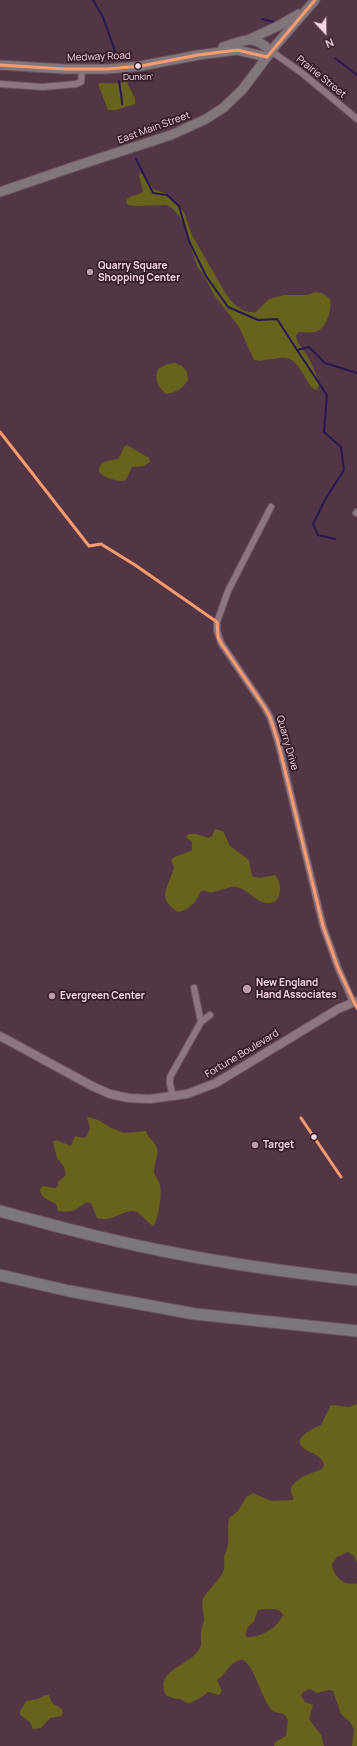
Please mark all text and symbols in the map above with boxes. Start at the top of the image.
north arrow [305,12,345,52]
text: N [323,35,336,52]
street label: Medway Road [67,50,131,64]
street label: Prairie Street [294,53,348,101]
marker: Dunkin' [133,61,143,71]
place label: Dunkin' [123,72,153,82]
street label: East Main Street [116,109,192,147]
place label: Quarry Square Shopping Center [98,260,180,284]
marker: Quarry Square Shopping Center [85,267,95,277]
street label: Quarry Drive [273,714,301,772]
place label: New England Hand Associates [256,977,337,1000]
marker: New England Hand Associates [241,983,253,995]
place label: Evergreen Center [60,990,145,1002]
marker: Evergreen Center [47,991,57,1001]
street label: Fortune Boulevard [203,1027,281,1081]
unlabelled marker [309,1132,319,1142]
place label: Target [263,1139,294,1151]
marker: Target [250,1140,260,1150]

